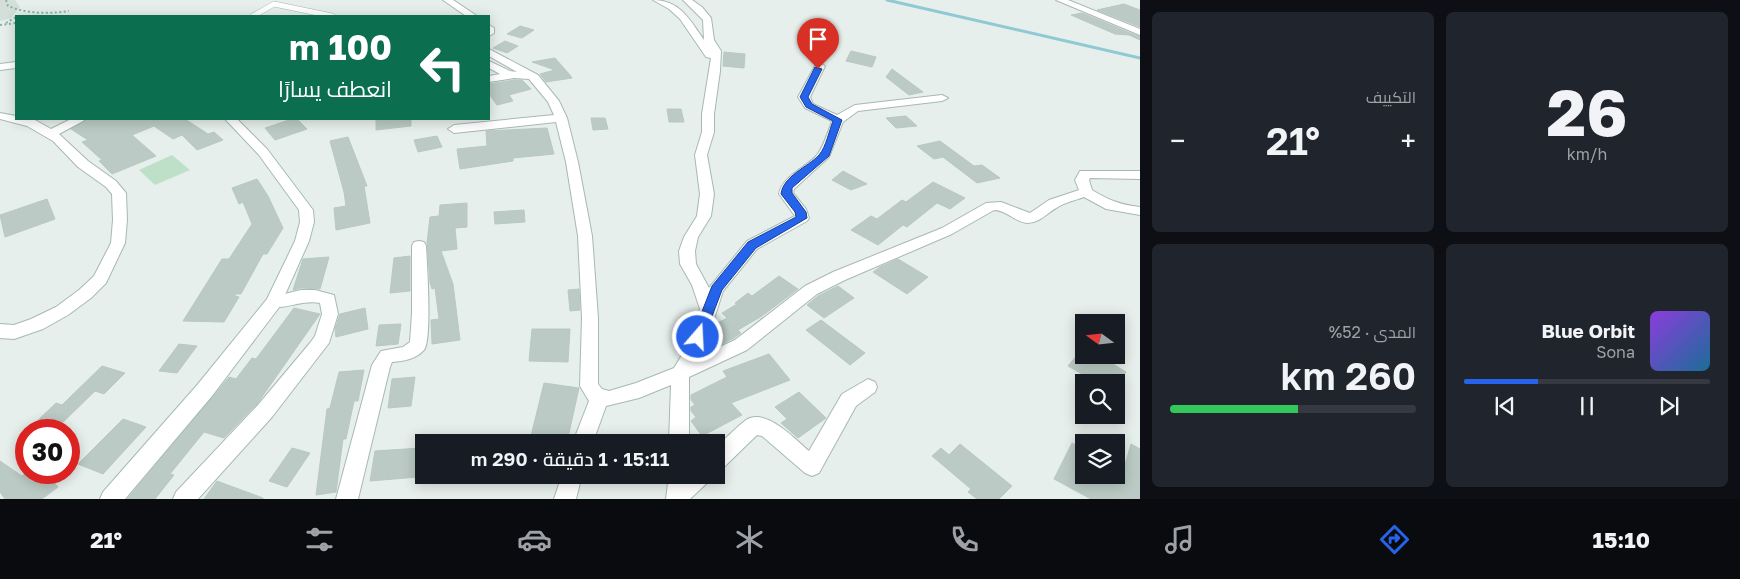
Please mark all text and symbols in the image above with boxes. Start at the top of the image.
pin [797,18,839,69]
icon: arrive [804,25,832,53]
text: 100 m [289,26,392,68]
icon: left [410,35,475,100]
text: 26 [1547,72,1627,150]
text: انعطف يسارًا [278,75,392,102]
text: التكييف [1366,87,1416,107]
text: 21° [1266,118,1320,163]
text: − [1170,124,1185,157]
text: + [1401,124,1416,157]
text: km/h [1567,144,1607,164]
position arrow [671,310,723,362]
north arrow [1075,314,1125,364]
map controls [1075,314,1125,484]
text: Blue Orbit [1541,319,1635,342]
text: المدى · 52% [1329,322,1416,342]
text: Sona [1596,342,1635,362]
text: 260 km [1281,353,1416,398]
button: search [1075,374,1125,424]
icon: previous [1491,392,1519,420]
icon: pause [1573,392,1601,420]
icon: next [1655,392,1683,420]
speed limit sign: 30 [15,419,80,484]
button: layers [1075,434,1125,484]
text: 15:11 · 1 دقيقة · 290 m [471,447,669,470]
icon: filters [302,522,337,557]
icon: car [517,522,552,557]
icon: climate [732,522,767,557]
icon: phone [947,522,982,557]
icon: music [1162,522,1197,557]
icon: directions [1377,522,1412,557]
text: 21° [90,526,122,553]
text: 15:10 [1593,526,1650,553]

